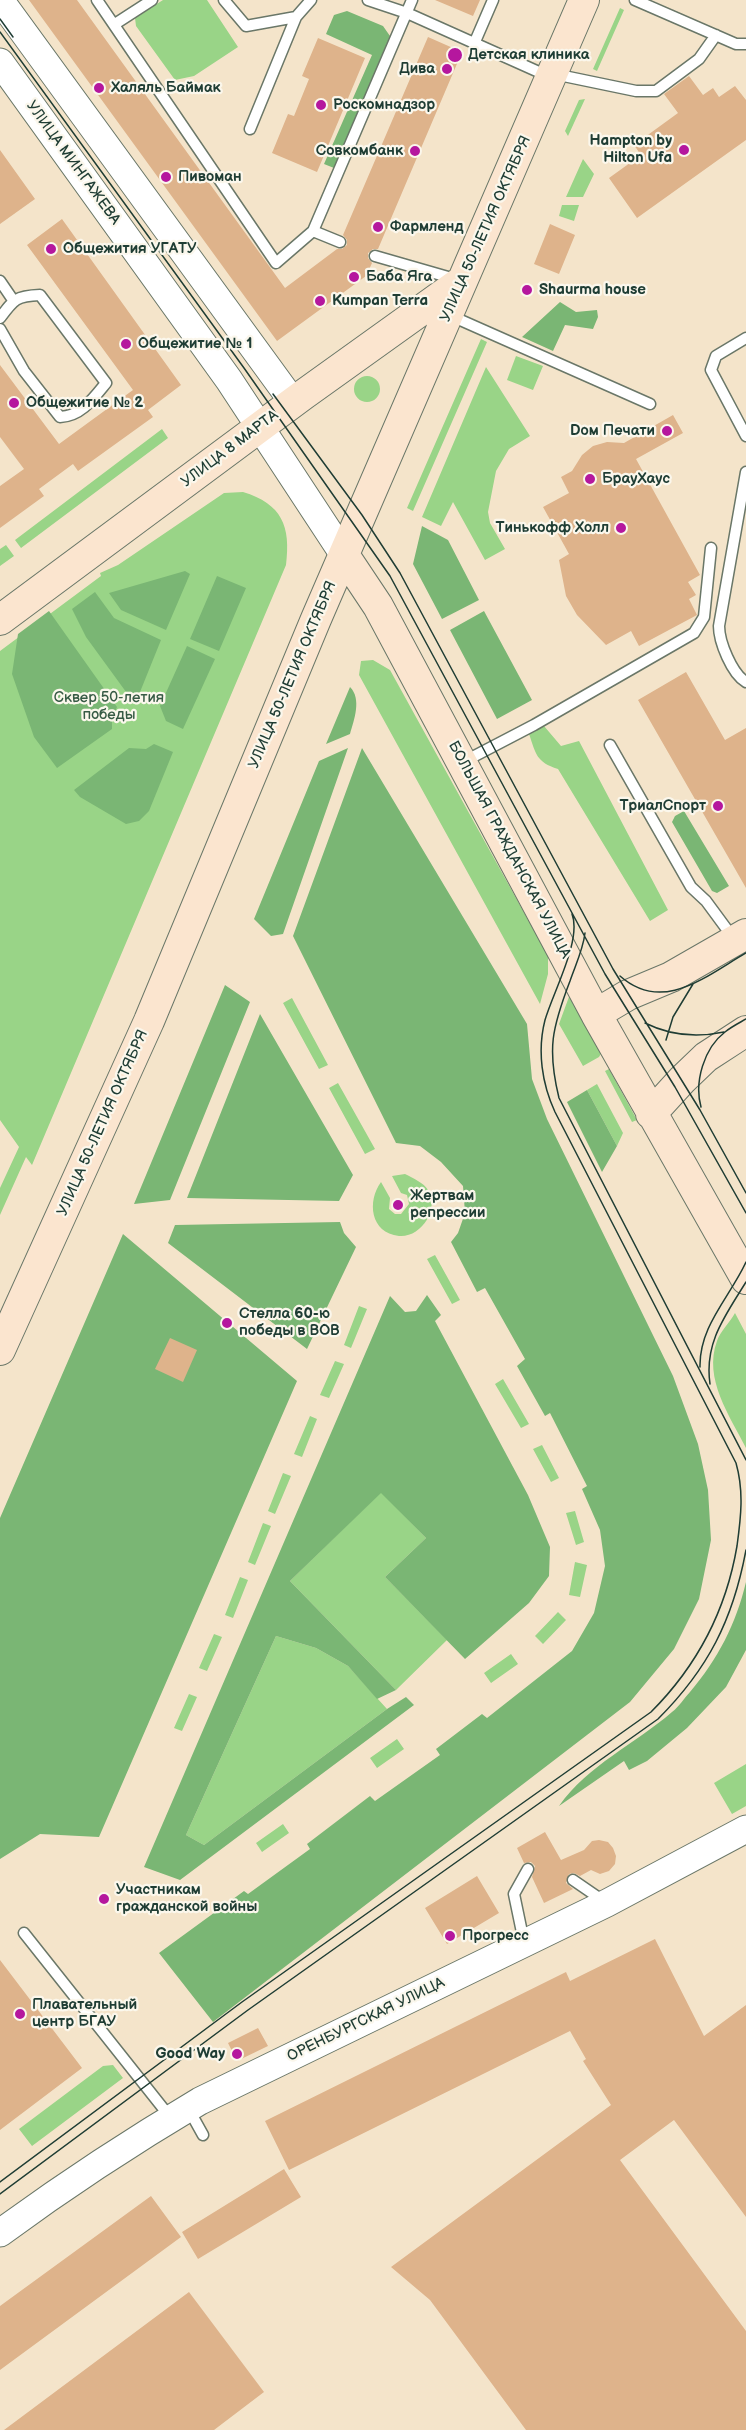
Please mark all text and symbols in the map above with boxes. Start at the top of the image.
marker: Детская клиника [446,46,464,64]
place label: Детская клиника [468,46,589,64]
place label: Дива [399,60,435,78]
marker: Дива [440,62,454,76]
place label: Халяль Баймак [111,79,221,97]
marker: Халяль Баймак [92,81,106,95]
place label: Роскомнадзор [333,96,435,114]
street label: УЛИЦА МИНГАЖЕВА [22,98,124,228]
marker: Роскомнадзор [314,98,328,112]
place label: Hampton by Hilton Ufa [589,132,672,167]
street label: УЛИЦА 50-ЛЕТИЯ ОКТЯБРЯ [437,133,535,325]
place label: Совкомбанк [316,142,403,160]
marker: Hampton by Hilton Ufa [677,143,691,157]
marker: Совкомбанк [408,144,422,158]
place label: Пивоман [178,168,242,186]
marker: Пивоман [159,170,173,184]
place label: Фармленд [390,218,463,236]
marker: Фармленд [371,220,385,234]
place label: Общежития УГАТУ [63,240,196,258]
marker: Общежития УГАТУ [44,242,58,256]
place label: Баба Яга [366,268,432,286]
marker: Баба Яга [347,270,361,284]
place label: Shaurma house [539,281,646,299]
marker: Shaurma house [520,283,534,297]
place label: Kumpan Terra [332,292,428,310]
marker: Kumpan Terra [313,294,327,308]
place label: Общежитие № 1 [138,335,253,353]
marker: Общежитие № 1 [119,337,133,351]
place label: Общежитие № 2 [26,394,143,412]
marker: Общежитие № 2 [7,396,21,410]
street label: УЛИЦА 8 МАРТА [178,407,282,491]
place label: Dом Печати [570,422,655,440]
marker: Dом Печати [660,424,674,438]
place label: БрауХаус [602,470,670,488]
marker: БрауХаус [583,472,597,486]
place label: Тинькофф Холл [496,519,609,537]
marker: Тинькофф Холл [614,521,628,535]
street label: УЛИЦА 50-ЛЕТИЯ ОКТЯБРЯ [245,579,341,771]
park label: Сквер 50-летия победы [54,689,164,724]
street label: БОЛЬШАЯ ГРАЖДАНСКАЯ УЛИЦА [444,738,574,962]
place label: ТриалСпорт [619,797,706,815]
marker: ТриалСпорт [711,799,725,813]
street label: УЛИЦА 50-ЛЕТИЯ ОКТЯБРЯ [54,1027,152,1219]
place label: Жертвам репрессии [410,1187,485,1222]
marker: Жертвам репрессии [391,1198,405,1212]
place label: Стелла 60-ю победы в ВОВ [239,1305,340,1340]
marker: Стелла 60-ю победы в ВОВ [220,1316,234,1330]
place label: Участникам гражданской войны [116,1881,257,1916]
marker: Участникам гражданской войны [97,1892,111,1906]
place label: Прогресс [462,1927,529,1945]
marker: Прогресс [443,1929,457,1943]
street label: ОРЕНБУРГСКАЯ УЛИЦА [284,1974,448,2066]
place label: Плавательный центр БГАУ [32,1996,137,2031]
marker: Плавательный центр БГАУ [13,2007,27,2021]
place label: Good Way [155,2045,225,2063]
marker: Good Way [230,2047,244,2061]

